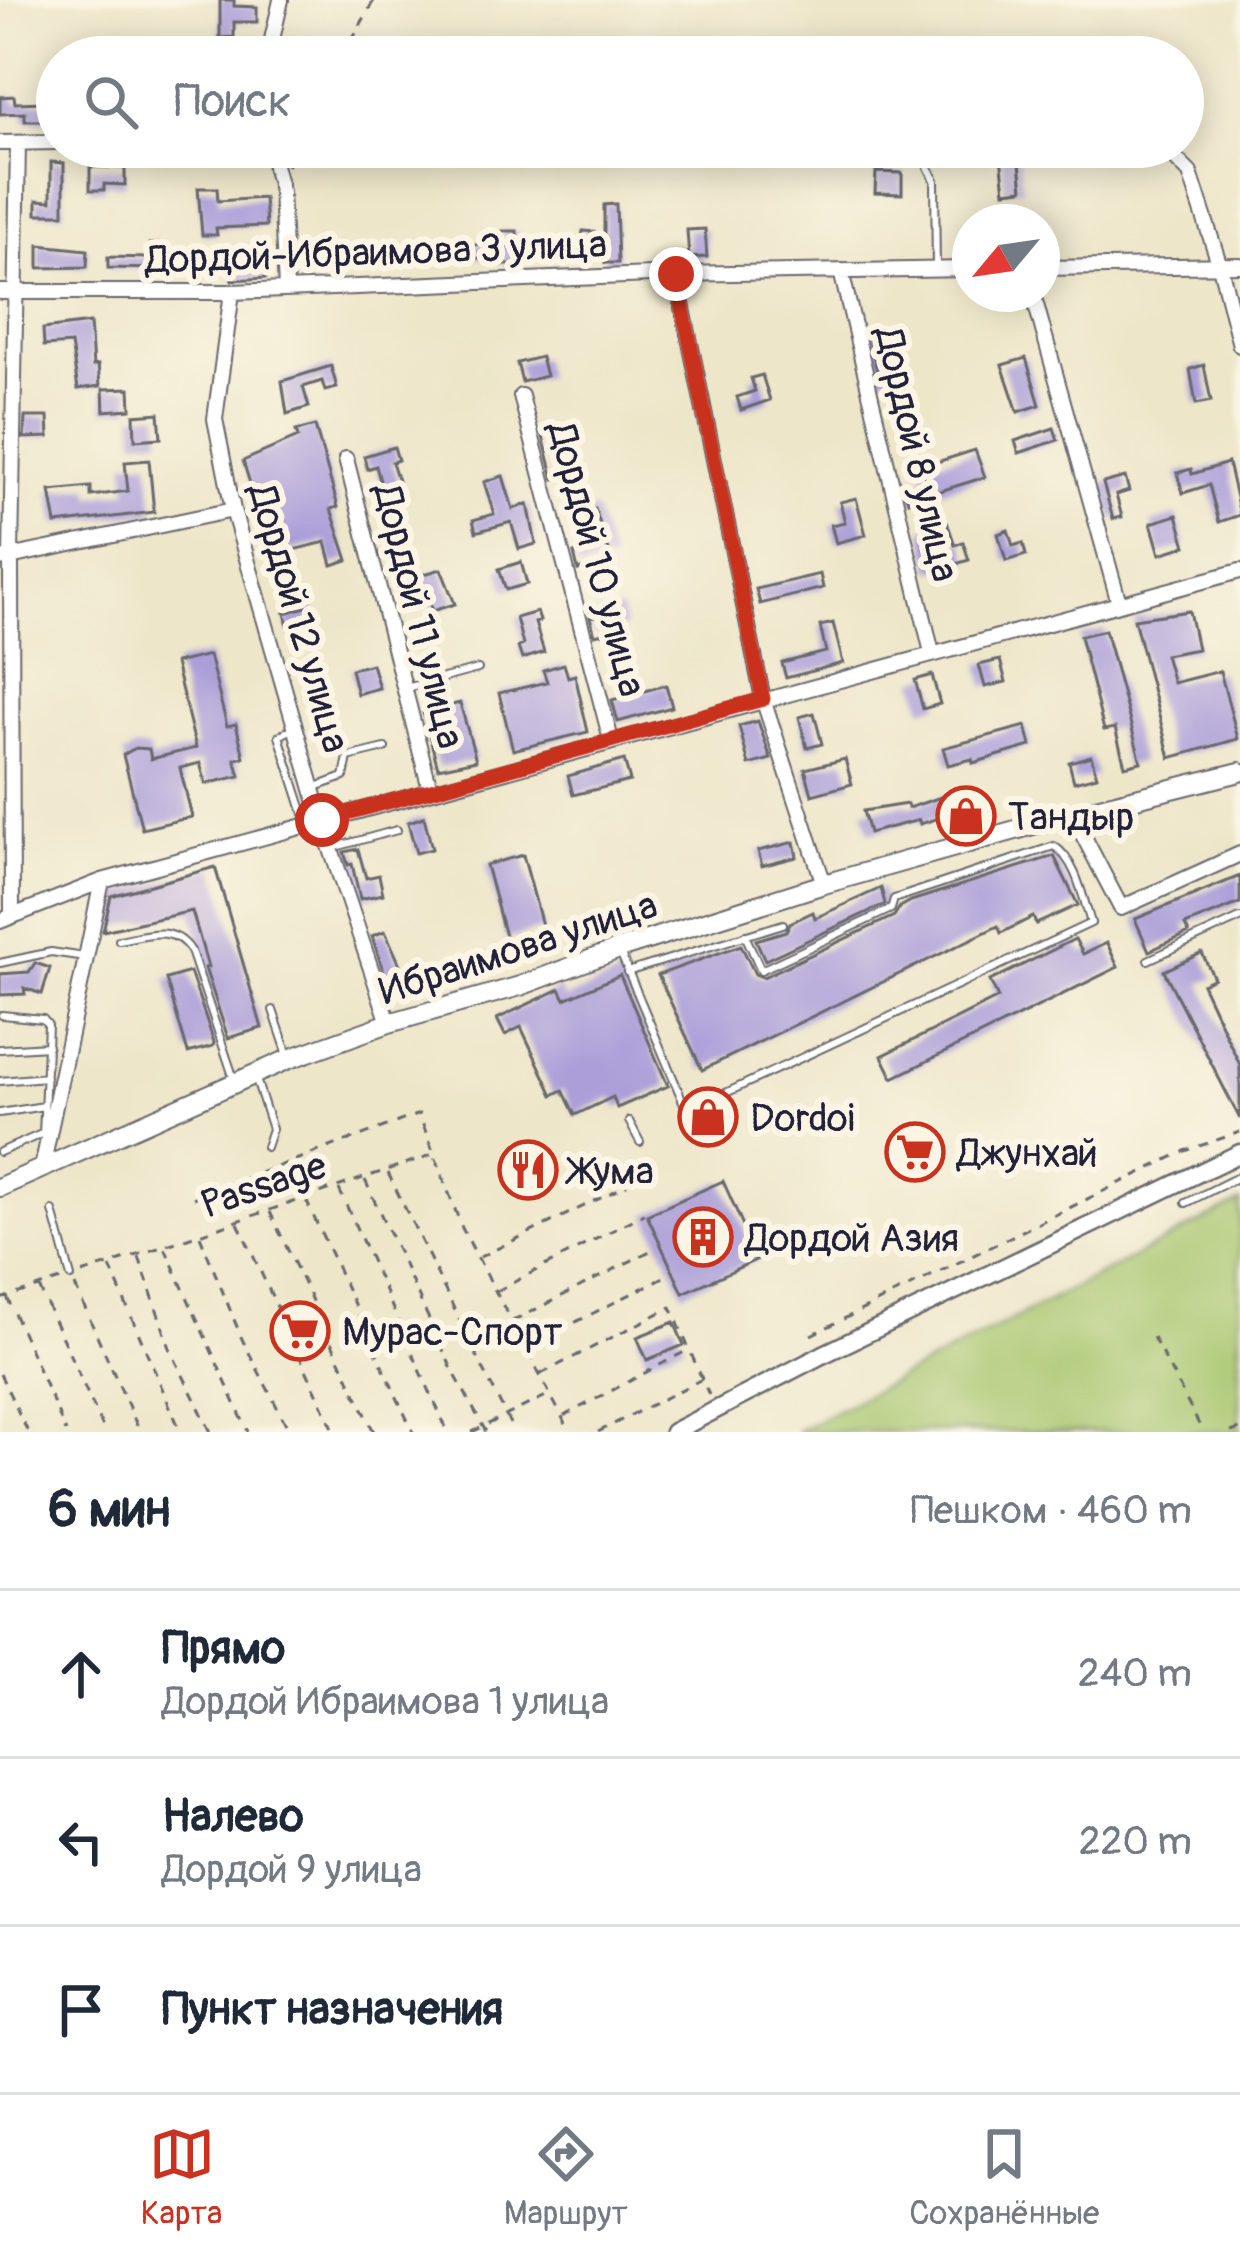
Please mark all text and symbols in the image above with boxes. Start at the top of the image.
search box [36,36,1204,168]
icon: search [78,69,144,135]
text: Поиск [174,74,291,130]
north arrow [952,204,1060,312]
street label: Дордой-Ибраимова 3 улица [142,220,608,285]
route end [649,247,703,301]
street label: Дордой 8 улица [863,320,970,586]
street label: Дордой 10 улица [536,415,657,702]
street label: Дордой 12 улица [236,477,360,758]
street label: Дордой 11 улица [362,477,475,753]
shop icon: Тандыр [935,785,997,847]
route start [295,793,349,847]
place label: Тандыр [1008,793,1134,842]
street label: Ибраимова улица [373,880,664,1016]
shop icon: Dordoi [677,1086,739,1148]
place label: Dordoi [750,1094,855,1143]
supermarket icon: Джунхай [884,1121,946,1183]
place label: Джунхай [955,1129,1098,1178]
restaurant icon: Жума [497,1139,559,1201]
street label: Passage [194,1141,333,1230]
place label: Жума [565,1147,654,1196]
building icon: Дордой Азия [672,1206,734,1268]
place label: Дордой Азия [743,1214,959,1263]
supermarket icon: Мурас-Спорт [269,1300,331,1362]
place label: Мурас-Спорт [342,1308,563,1357]
text: 6 мин [48,1478,171,1542]
text: Пешком · 460 m [910,1486,1192,1535]
text: Прямо [162,1621,285,1677]
icon: ahead [48,1641,114,1707]
text: 240 m [1078,1649,1192,1698]
text: Дордой Ибраимова 1 улица [162,1677,609,1726]
text: Налево [162,1789,304,1845]
icon: left [48,1809,114,1875]
text: 220 m [1079,1817,1192,1866]
text: Дордой 9 улица [162,1845,422,1894]
icon: arrive [48,1977,114,2043]
text: Пункт назначения [162,1982,503,2038]
tab: Карта [141,2121,222,2234]
tab: Маршрут [504,2121,628,2234]
tab: Сохранённые [909,2121,1099,2234]

